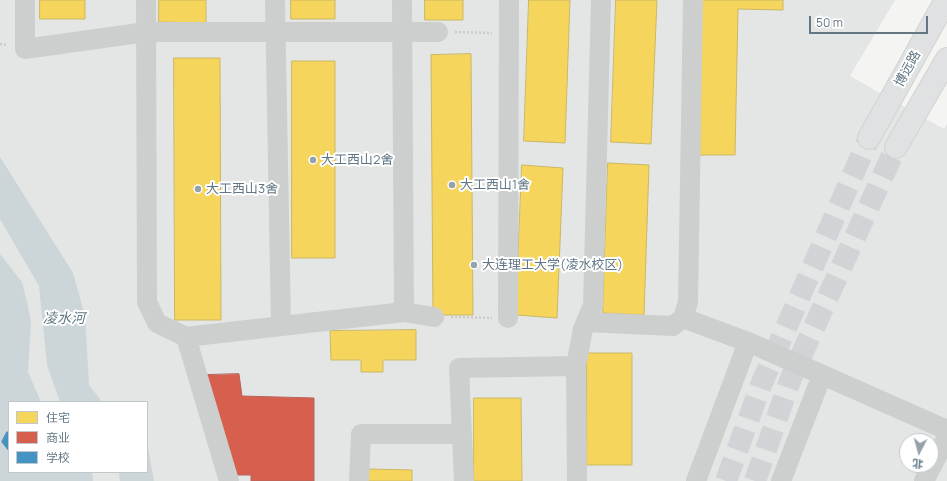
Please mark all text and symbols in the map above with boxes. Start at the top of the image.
scale bar [811,8,930,34]
text: 50 m [816,14,843,31]
street label: 博远路 [892,48,924,90]
place label: 大工西山2舍 [321,152,393,168]
marker: 大工西山2舍 [308,155,318,165]
place label: 大工西山1舍 [460,177,530,193]
marker: 大工西山1舍 [447,180,457,190]
place label: 大工西山3舍 [206,181,278,197]
marker: 大工西山3舍 [193,184,203,194]
place label: 大连理工大学(凌水校区) [482,257,623,273]
marker: 大连理工大学(凌水校区) [469,260,479,270]
water label: 凌水河 [43,311,85,327]
legend [8,401,148,473]
text: 住宅 [46,409,70,426]
text: 商业 [46,429,70,446]
north arrow [899,433,939,473]
text: 学校 [46,449,70,466]
text: 北 [912,456,924,472]

